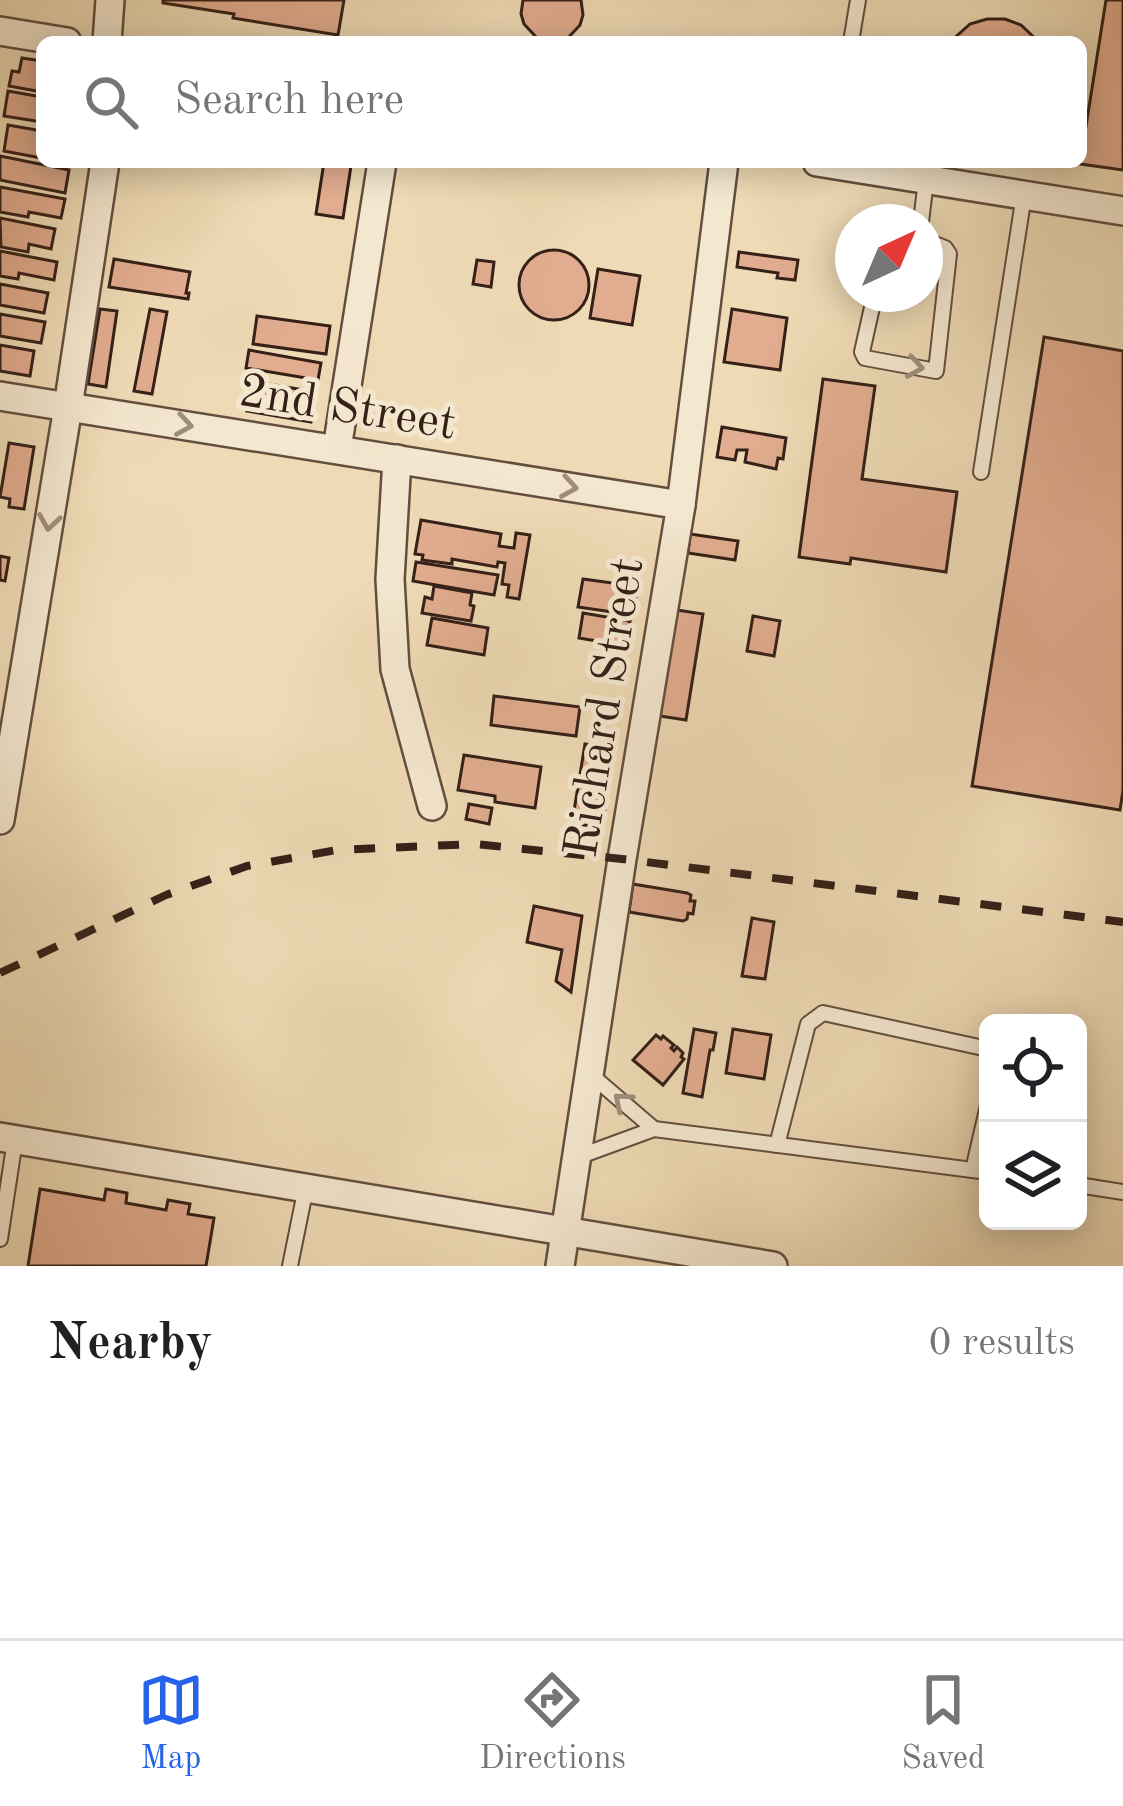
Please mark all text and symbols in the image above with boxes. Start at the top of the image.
search box [36,36,1087,168]
icon: search [78,69,144,135]
text: Search here [174,79,404,124]
north arrow [835,204,943,312]
one-way arrow [905,354,925,379]
street label: 2nd Street [235,368,460,450]
one-way arrow [174,411,194,437]
one-way arrow [559,473,579,498]
one-way arrow [38,512,63,532]
street label: Richard Street [559,554,653,861]
map controls [979,1014,1087,1230]
button: locate [979,1014,1087,1122]
one-way arrow [614,1094,636,1115]
button: layers [979,1122,1087,1230]
text: Nearby [48,1319,213,1370]
text: 0 results [929,1324,1075,1363]
tab: Map [138,1667,204,1780]
tab: Directions [479,1667,626,1780]
tab: Saved [901,1667,985,1780]

